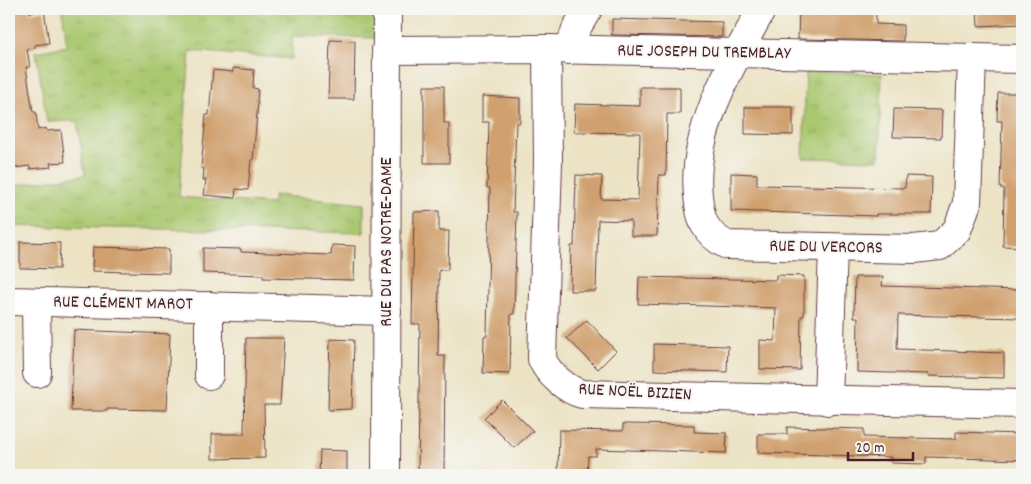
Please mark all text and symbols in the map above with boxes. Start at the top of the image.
street label: RUE JOSEPH DU TREMBLAY [617,39,792,67]
street label: RUE DU PAS NOTRE-DAME [375,157,400,327]
street label: RUE DU VERCORS [769,235,883,261]
street label: RUE CLÉMENT MAROT [53,290,193,318]
street label: RUE NOËL BIZIEN [578,378,692,408]
scale bar [848,429,914,461]
text: 20 m [856,438,884,460]

